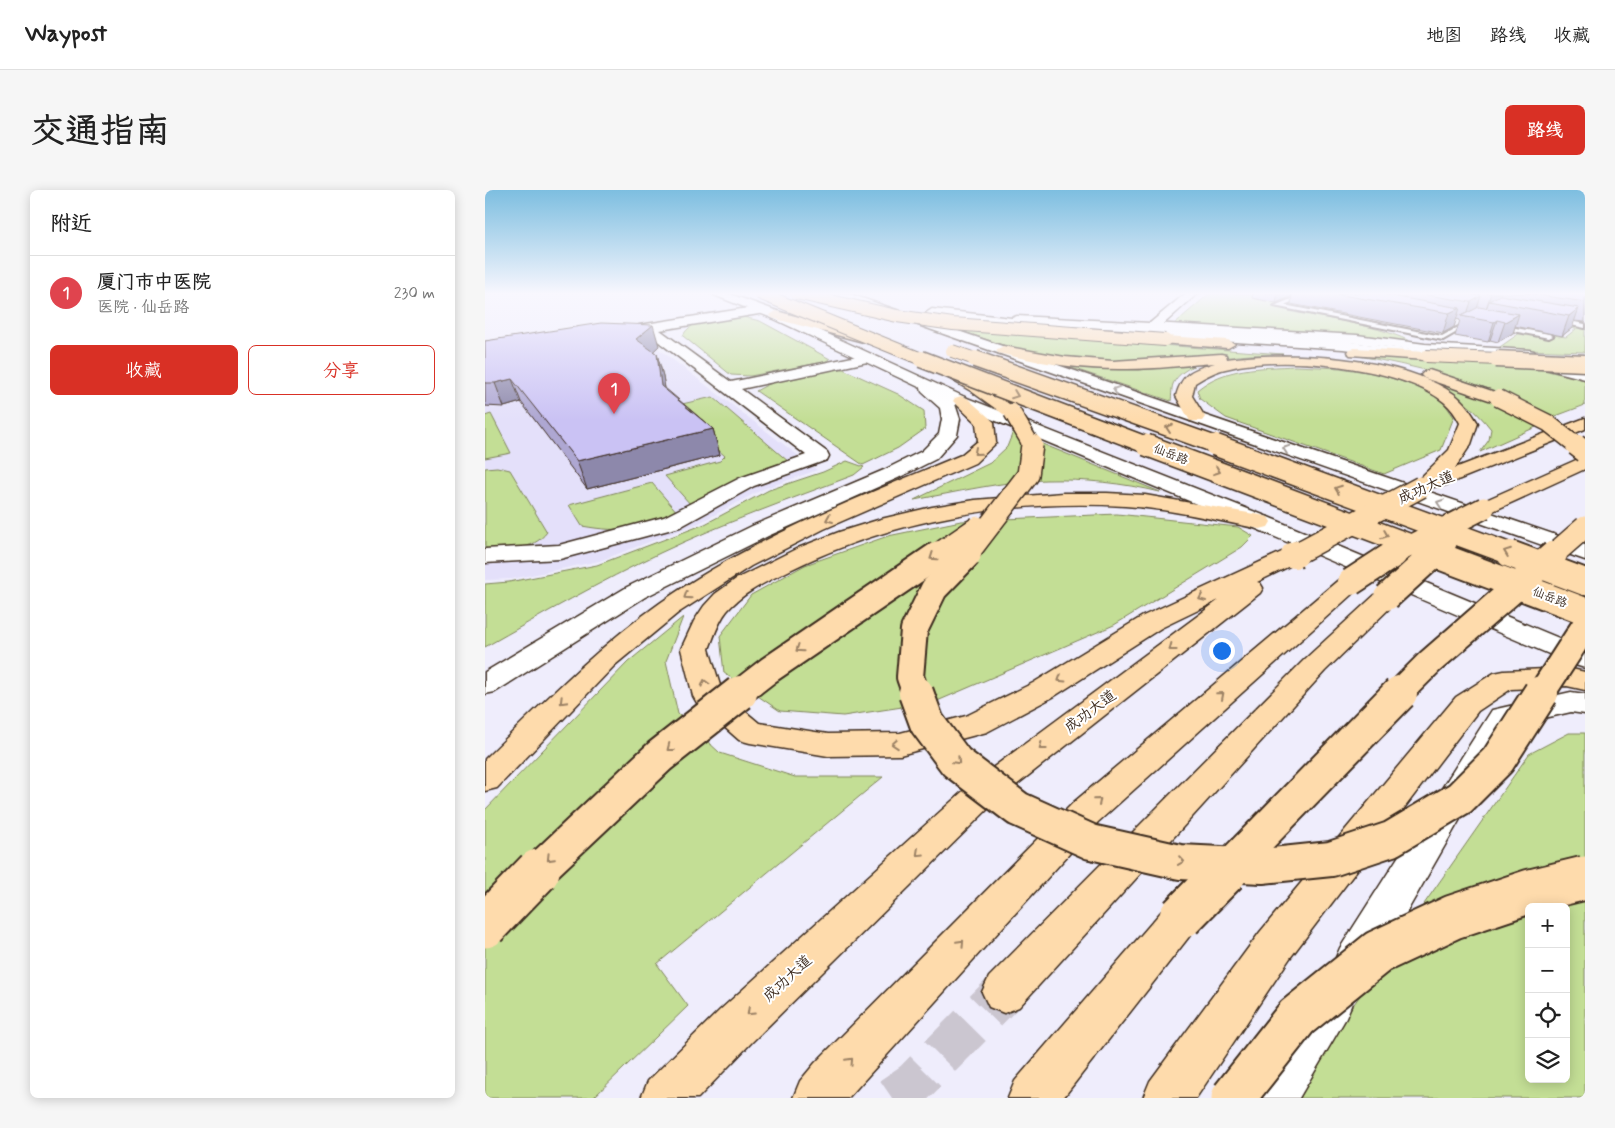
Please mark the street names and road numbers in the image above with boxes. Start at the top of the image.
street label: 仙岳路 [1151,441,1190,469]
street label: 成功大道 [1395,467,1458,509]
street label: 仙岳路 [1530,584,1569,612]
street label: 成功大道 [1061,686,1121,738]
street label: 成功大道 [759,951,816,1007]

